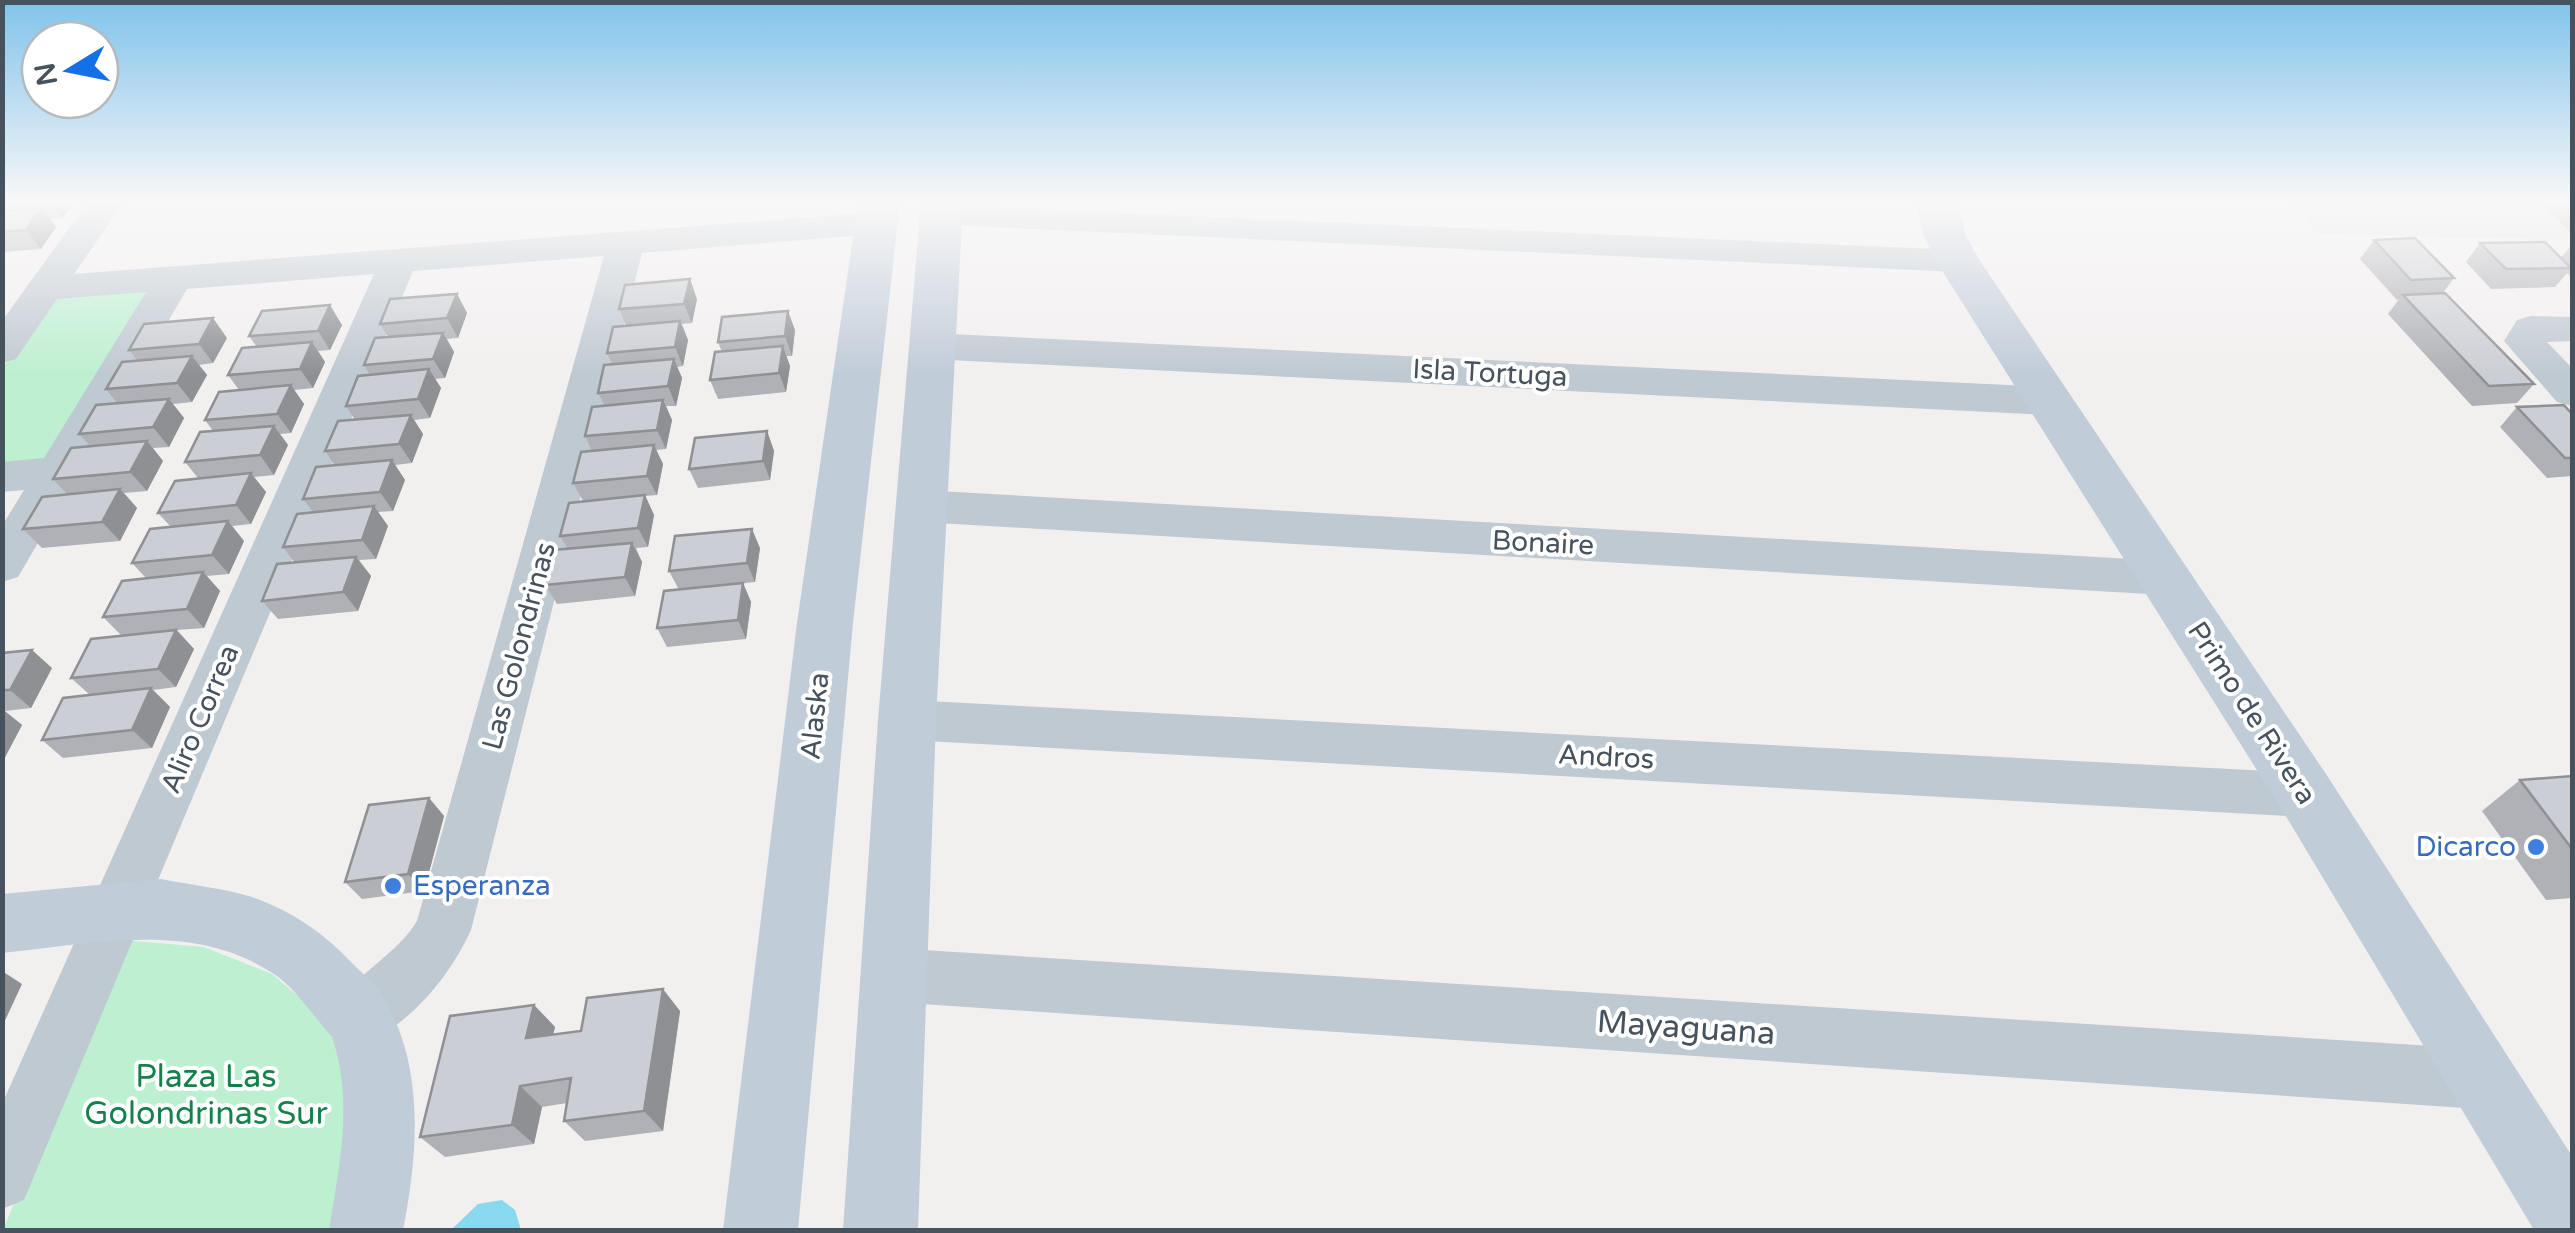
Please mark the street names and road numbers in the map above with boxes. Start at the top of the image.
street label: Isla Tortuga [1412,352,1568,394]
street label: Bonaire [1491,523,1595,563]
street label: Las Golondrinas [475,539,563,753]
street label: Primo de Rivera [2180,615,2324,811]
street label: Aliro Correa [153,640,247,798]
street label: Alaska [794,671,836,761]
street label: Andros [1557,738,1655,776]
street label: Mayaguana [1596,1003,1776,1053]

